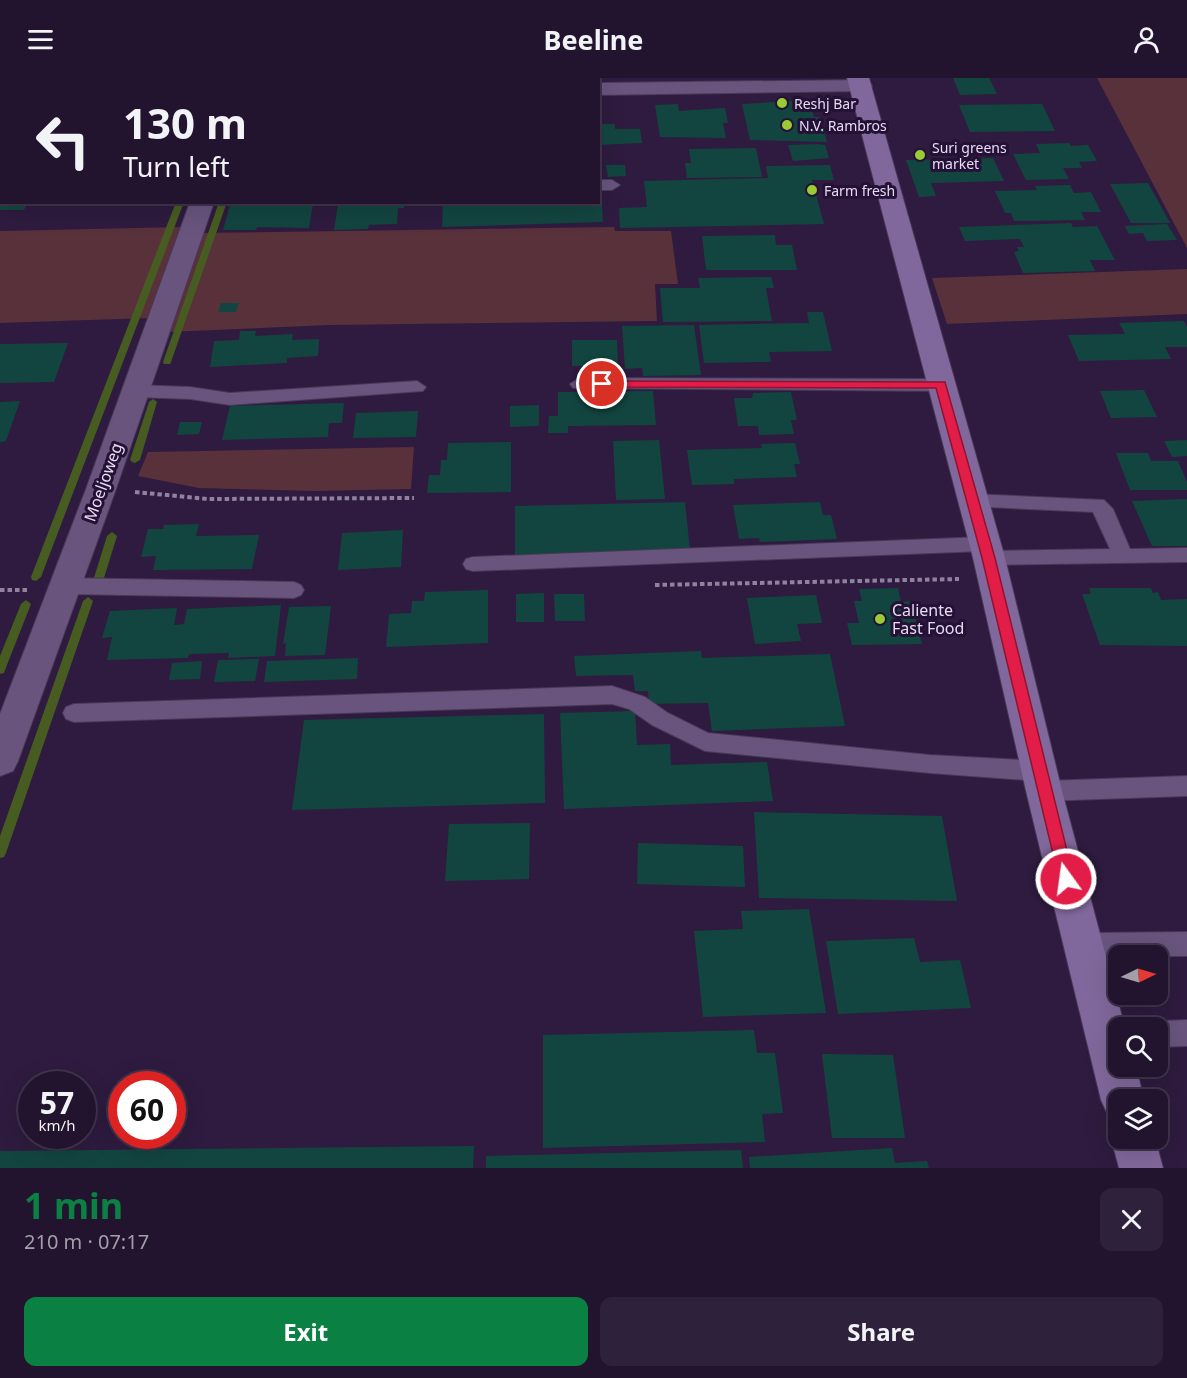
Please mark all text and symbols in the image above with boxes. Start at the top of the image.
text: Beeline [544,21,643,58]
icon: menu [24,23,57,56]
icon: person [1130,23,1163,56]
text: 130 m [123,94,247,151]
place label: Reshj Bar [794,94,856,113]
marker: Reshj Bar [775,96,789,110]
icon: left [24,102,102,180]
place label: N.V. Rambros [799,116,887,135]
marker: N.V. Rambros [780,118,794,132]
place label: Suri greens market [932,138,1007,173]
text: Turn left [123,148,229,185]
marker: Suri greens market [913,148,927,162]
place label: Farm fresh [824,181,895,200]
marker: Farm fresh [805,183,819,197]
pin [576,358,627,409]
icon: arrive [585,367,618,400]
street label: Moeljoweg [79,440,127,524]
place label: Caliente Fast Food [892,599,964,639]
marker: Caliente Fast Food [873,612,887,626]
position arrow [1034,847,1098,911]
north arrow [1108,945,1168,1005]
map controls [1108,945,1168,1149]
button: search [1108,1017,1168,1077]
speed limit sign: 60 [108,1071,186,1149]
text: 57 [40,1082,74,1123]
button: layers [1108,1089,1168,1149]
text: km/h [39,1115,75,1135]
text: 1 min [24,1181,123,1230]
button: close [1100,1188,1163,1251]
text: 210 m · 07:17 [24,1228,149,1255]
button: Exit [24,1297,588,1366]
button: Share [600,1297,1163,1366]

